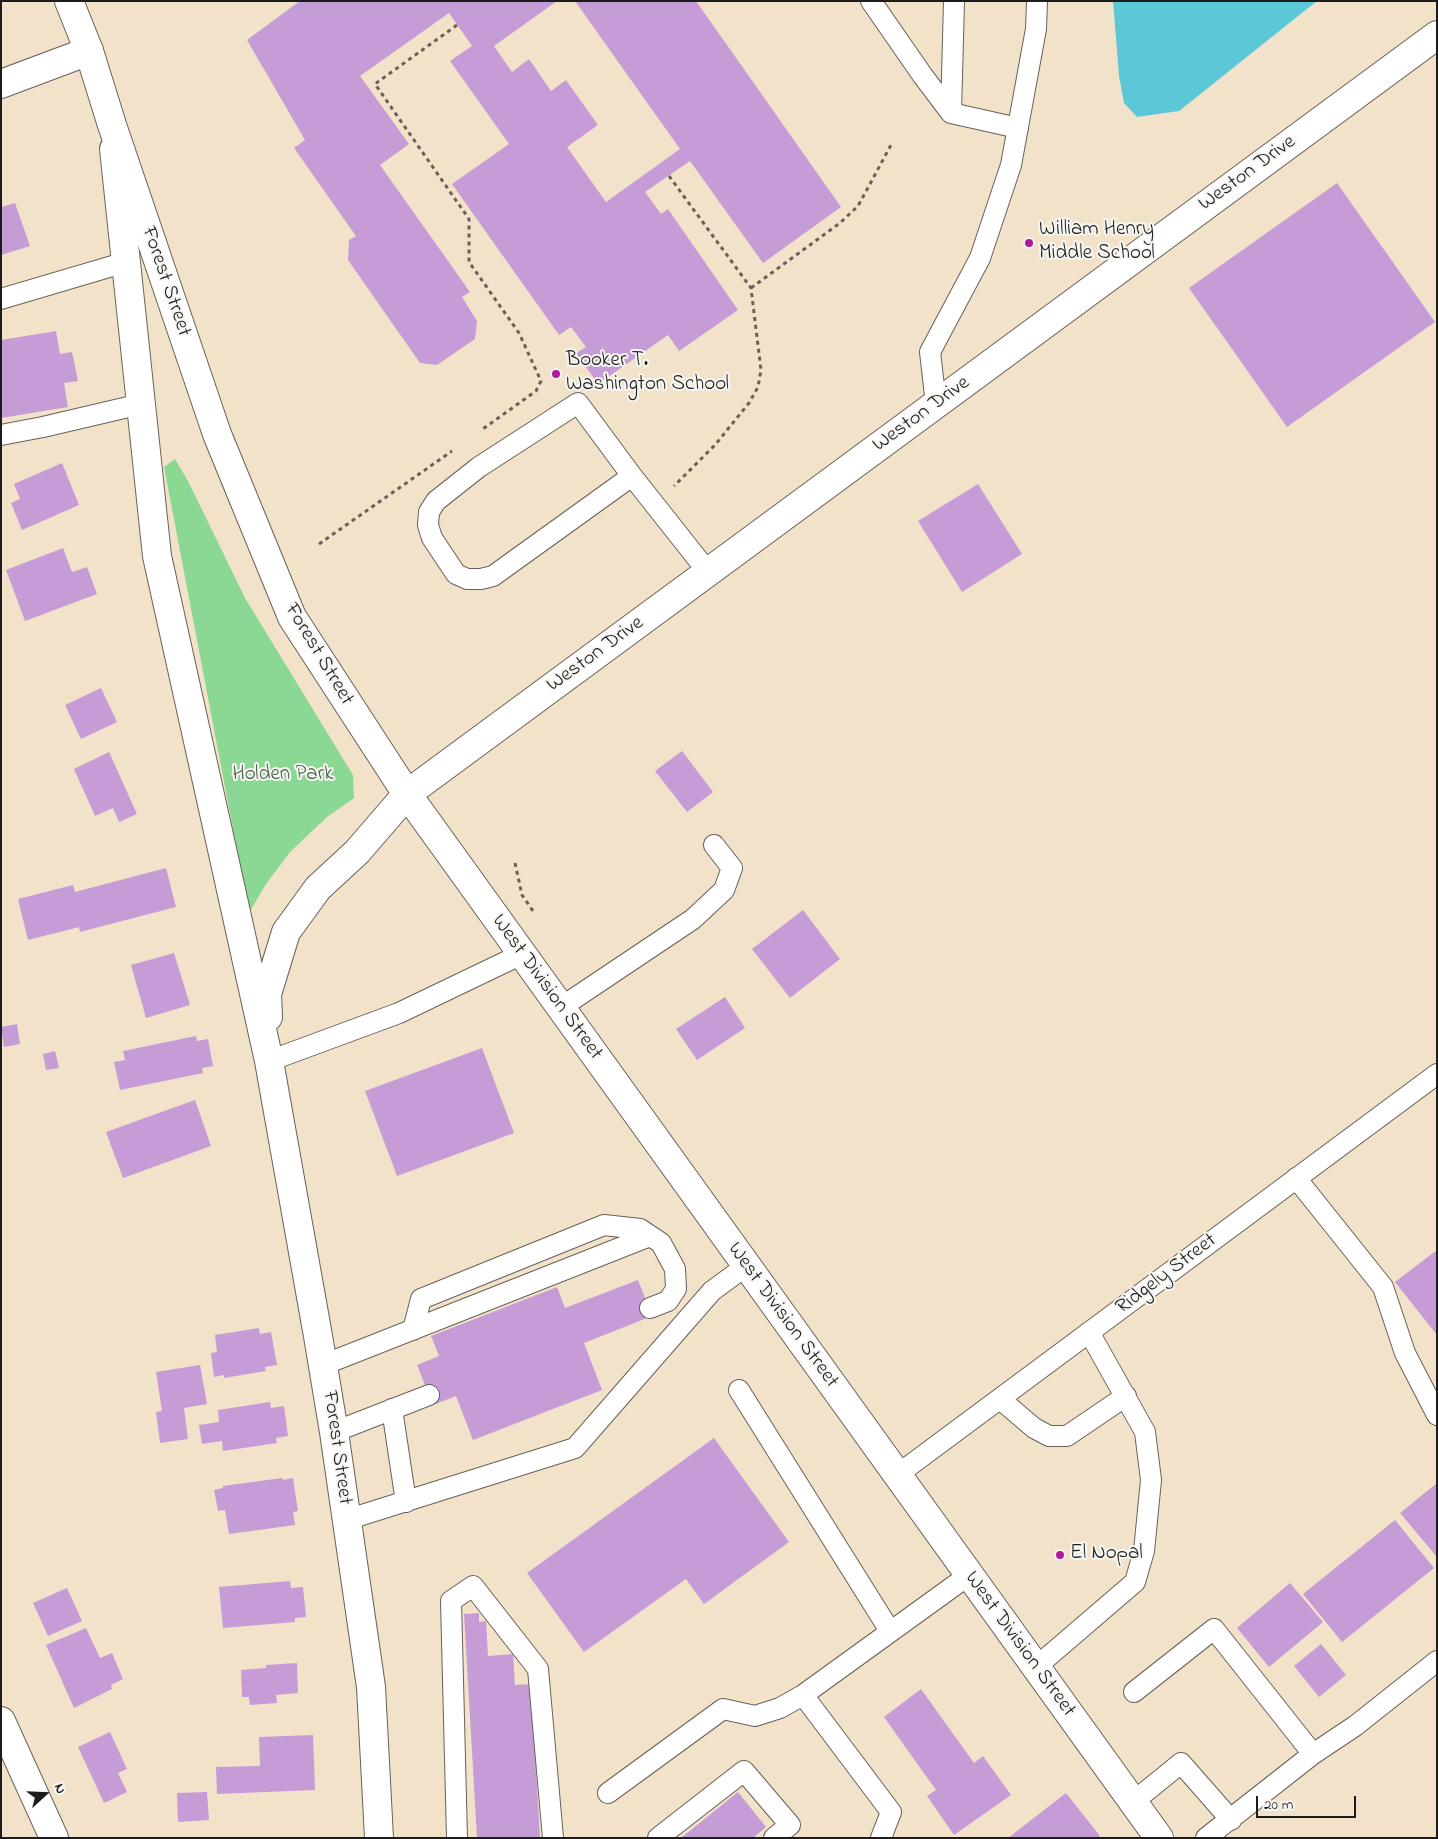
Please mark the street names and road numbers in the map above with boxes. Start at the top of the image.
street label: Weston Drive [1195,130,1301,218]
street label: Forest Street [134,224,196,340]
street label: Weston Drive [869,371,975,459]
street label: Forest Street [278,599,358,711]
street label: Weston Drive [543,611,649,699]
street label: West Division Street [485,910,607,1066]
street label: Ridgely Street [1112,1229,1222,1321]
street label: West Division Street [721,1238,843,1394]
street label: Forest Street [316,1390,356,1506]
street label: West Division Street [958,1567,1080,1723]

